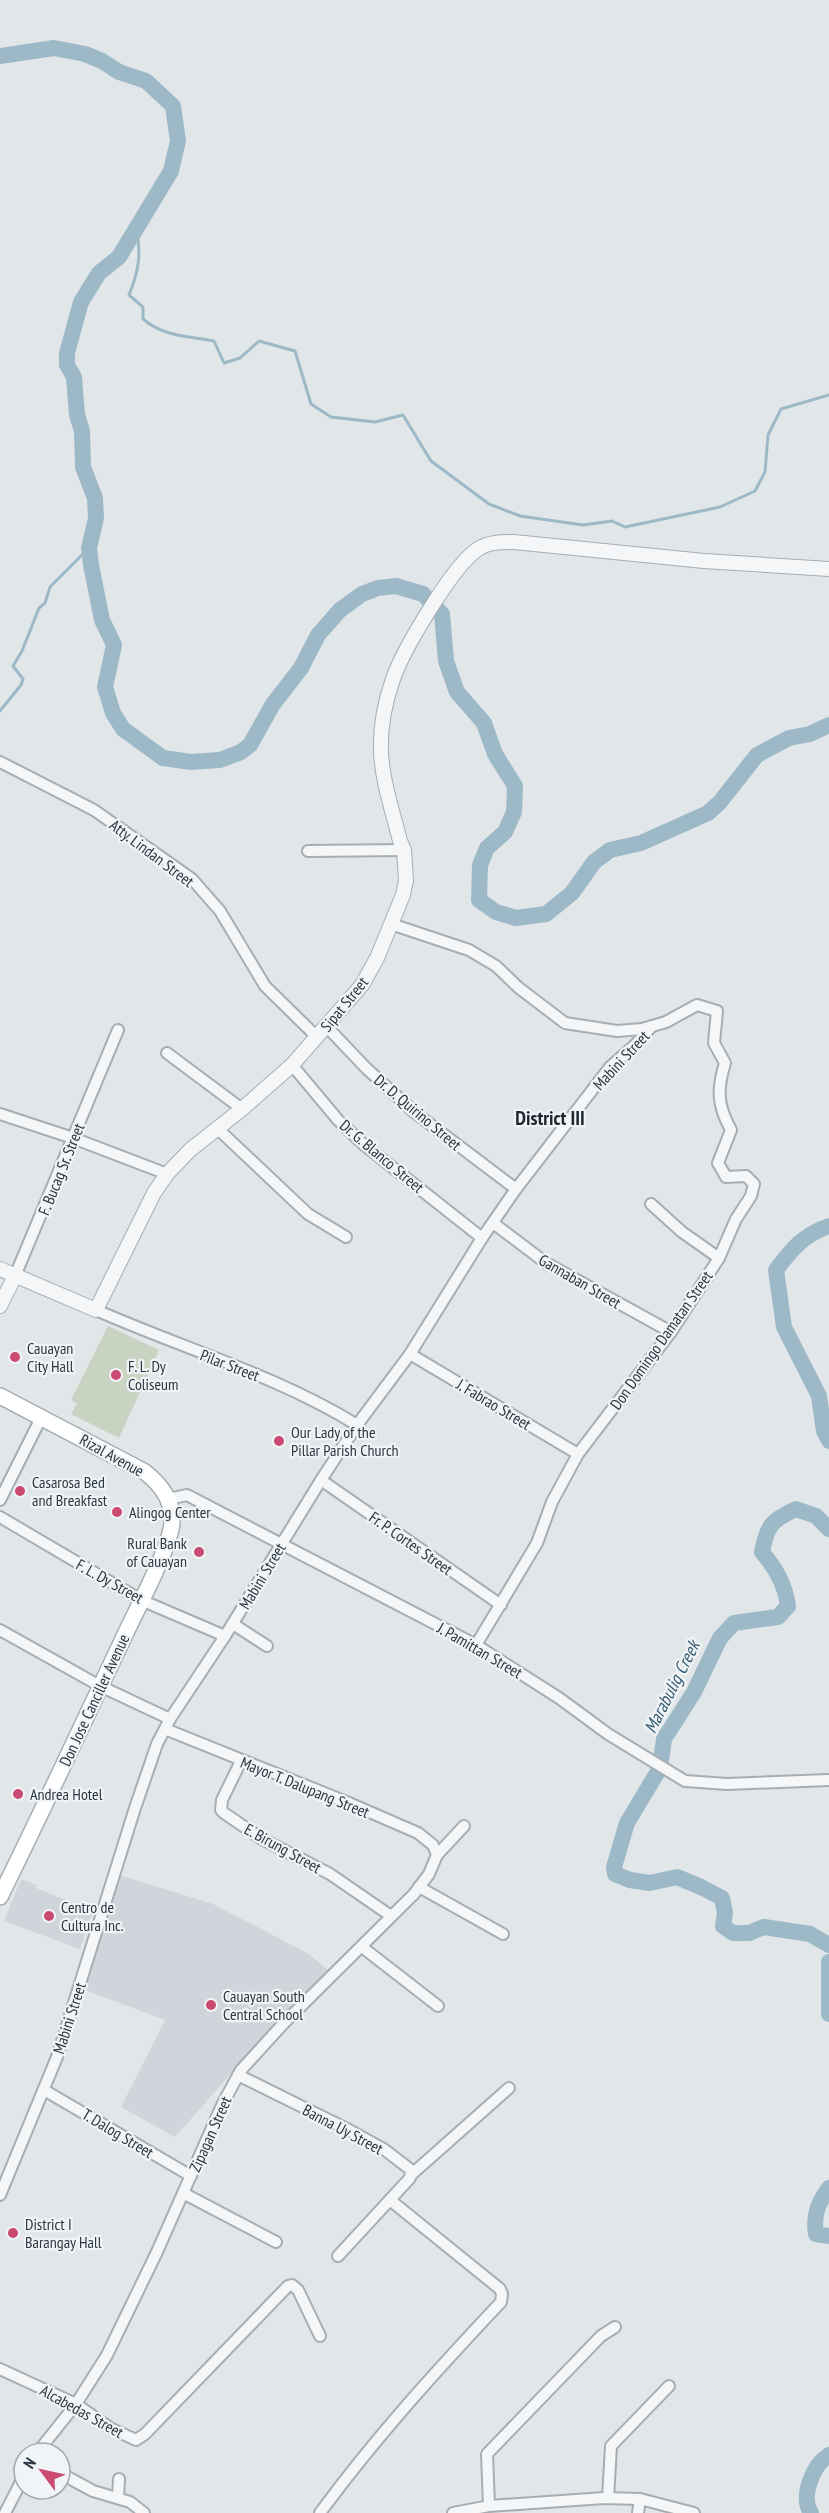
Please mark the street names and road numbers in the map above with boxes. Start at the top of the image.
street label: Atty. Lindan Street [106,815,199,892]
street label: Sipat Street [316,972,372,1035]
street label: Mabini Street [588,1026,654,1094]
street label: Dr. D. Quirino Street [370,1070,466,1155]
street label: Dr. G. Blanco Street [336,1115,429,1197]
street label: F. Bucag Sr. Street [33,1120,89,1218]
street label: Gannaban Street [535,1249,625,1313]
street label: Don Domingo Damatan Street [605,1266,717,1413]
street label: Pilar Street [198,1345,263,1386]
street label: J. Fabrao Street [452,1373,535,1434]
street label: Rizal Avenue [76,1429,148,1481]
street label: Fr. P. Cortes Street [365,1507,457,1579]
street label: Mabini Street [234,1539,290,1613]
street label: F. L. Dy Street [73,1554,148,1608]
street label: J. Pamittan Street [433,1617,527,1683]
street label: Don Jose Canciller Avenue [55,1631,133,1769]
street label: Mayor T. Dalupang Street [238,1752,373,1822]
street label: E. Birung Street [241,1819,325,1878]
street label: Mabini Street [48,1979,90,2056]
street label: Zipagan Street [184,2093,236,2175]
street label: Banna Uy Street [299,2099,387,2159]
street label: T. Dalog Street [79,2104,158,2162]
street label: Alcabedas Street [37,2380,128,2442]

